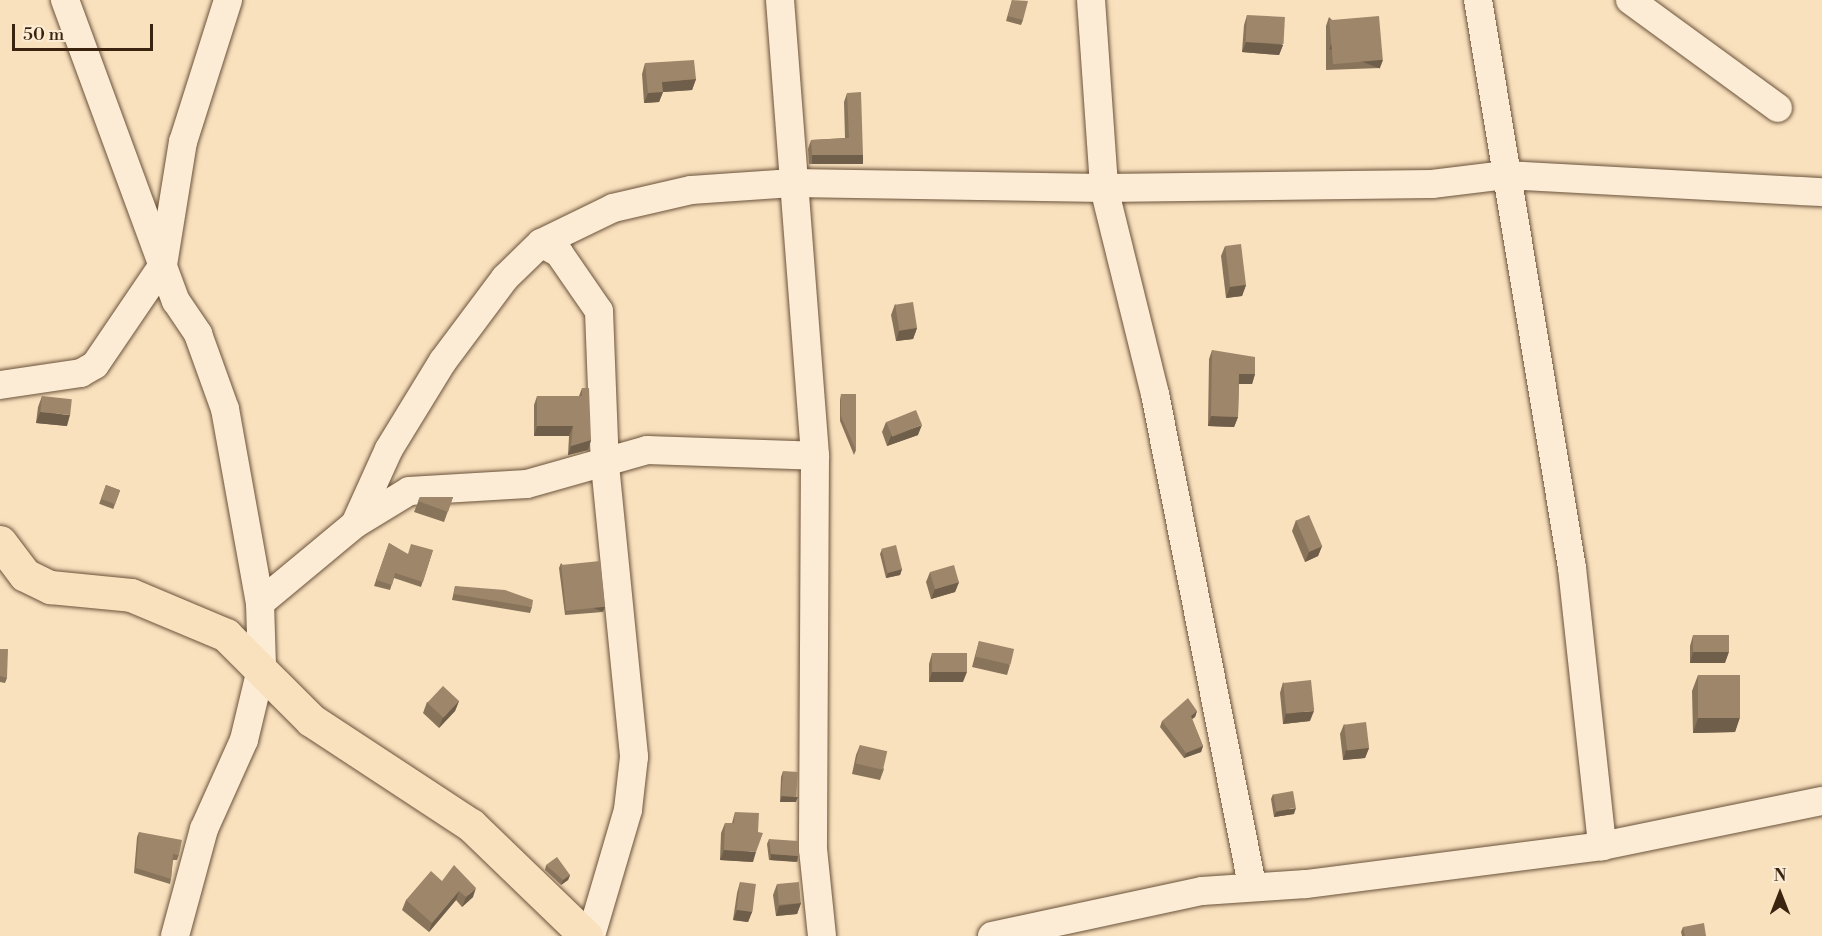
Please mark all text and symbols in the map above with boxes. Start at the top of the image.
scale bar [15,12,156,50]
text: 50 m [23,23,64,46]
north arrow [1750,864,1810,924]
text: N [1774,866,1786,886]

